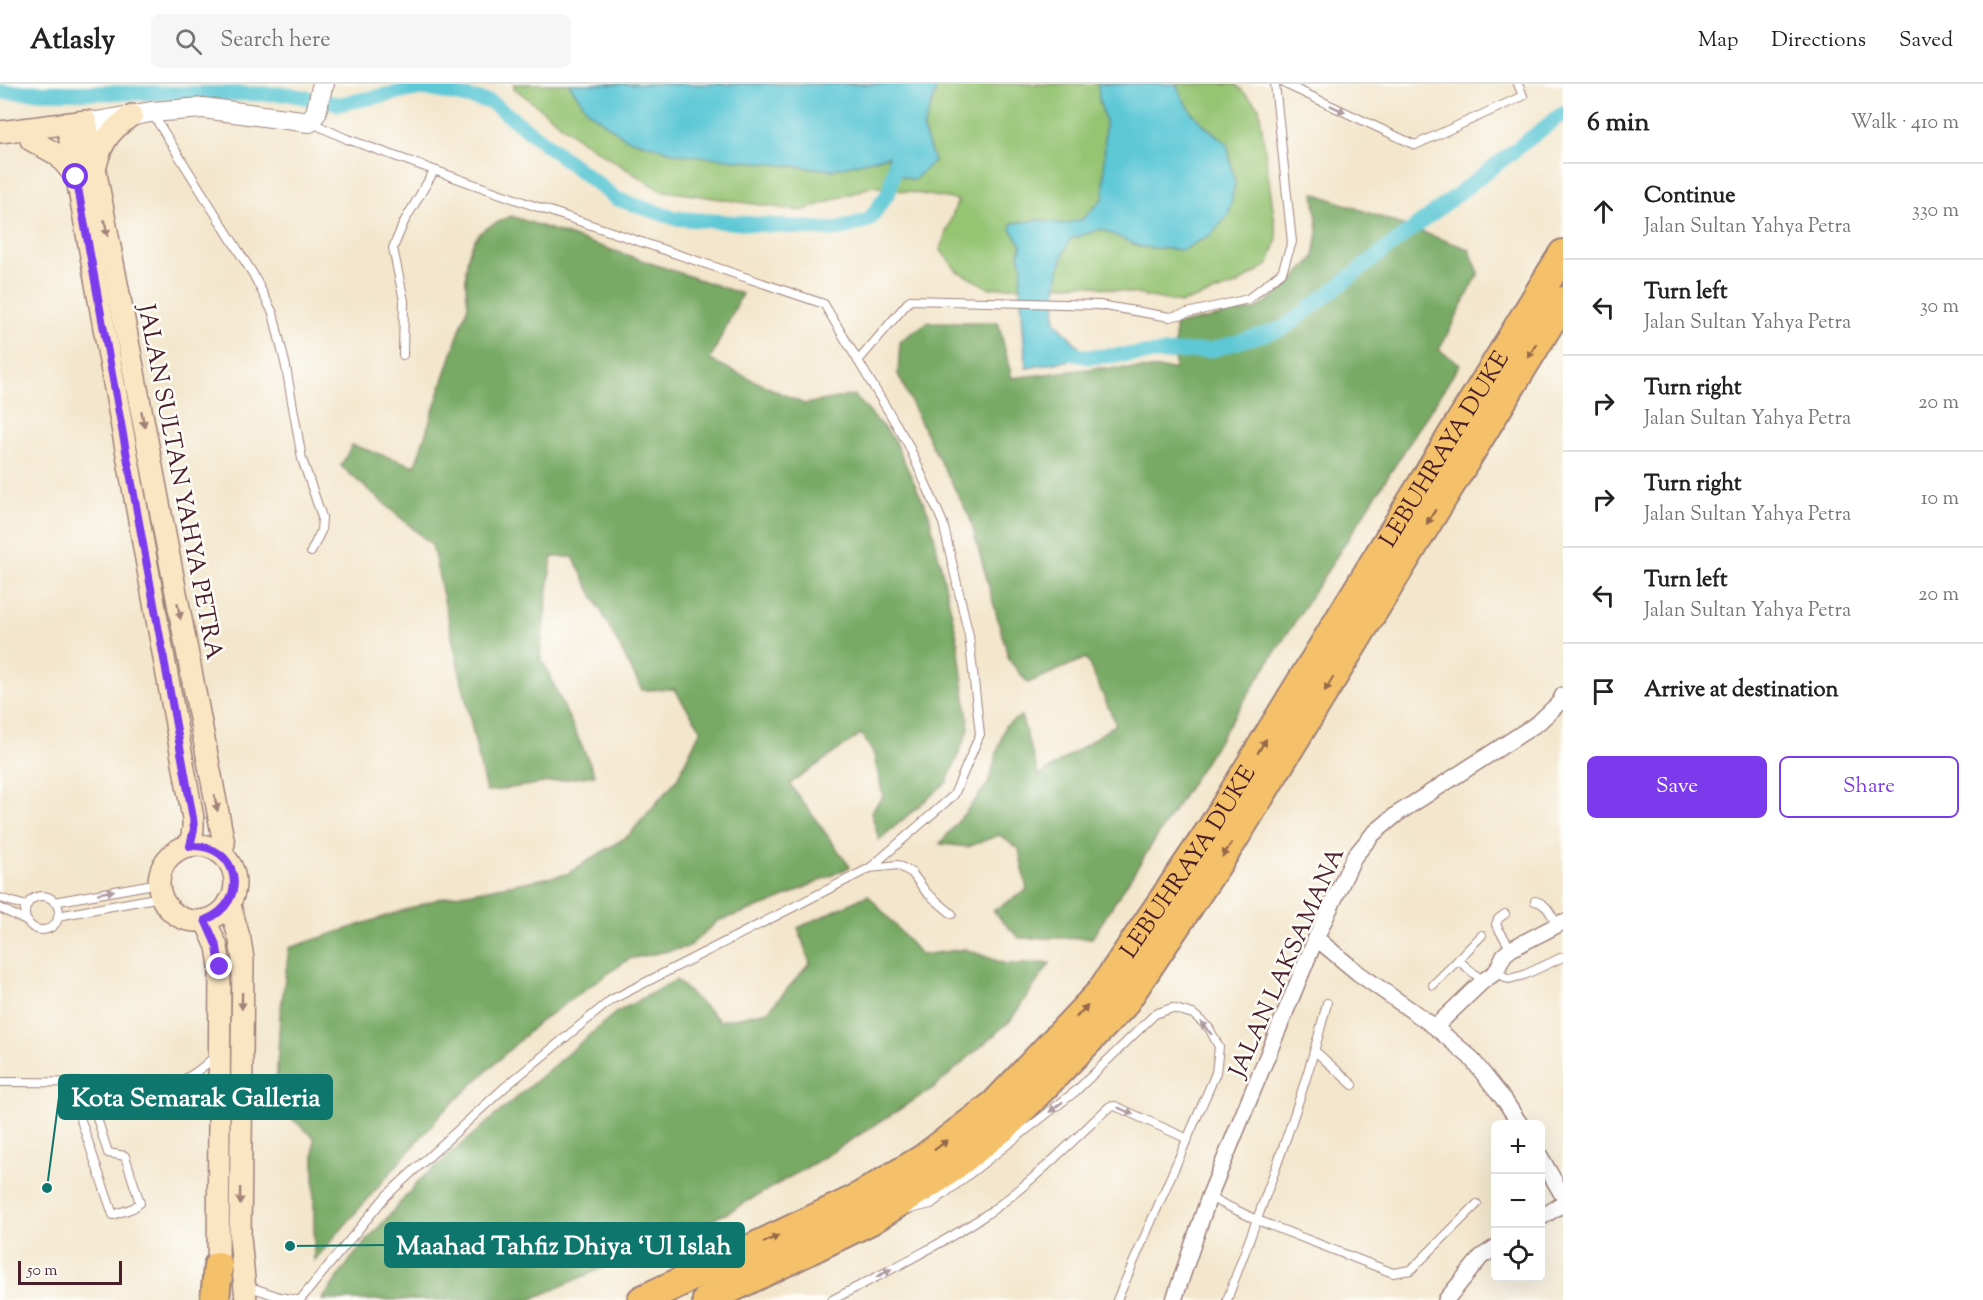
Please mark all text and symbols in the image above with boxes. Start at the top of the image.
search box [151,14,571,68]
text: Atlasly [30,21,115,61]
icon: search [172,25,205,58]
text: Search here [220,25,331,57]
text: Map [1698,26,1738,56]
text: Directions [1771,26,1866,56]
text: Saved [1899,26,1953,56]
one-way arrow [1330,104,1347,113]
text: 6 min [1587,105,1650,142]
text: Walk · 410 m [1850,109,1959,138]
route start [62,163,88,189]
text: Continue [1644,181,1735,213]
icon: ahead [1587,195,1620,228]
text: 330 m [1912,197,1959,226]
text: Jalan Sultan Yahya Petra [1644,213,1851,242]
one-way arrow [102,219,111,238]
text: Turn left [1644,277,1727,309]
icon: left [1587,291,1620,324]
text: 30 m [1920,293,1959,322]
street label: JALAN SULTAN YAHYA PETRA [127,300,230,664]
text: Jalan Sultan Yahya Petra [1644,309,1851,338]
one-way arrow [1527,343,1538,359]
street label: LEBUHRAYA DUKE [1372,345,1519,555]
text: Turn right [1644,373,1741,405]
icon: right [1587,387,1620,420]
text: 20 m [1918,389,1959,418]
text: Jalan Sultan Yahya Petra [1644,405,1851,434]
one-way arrow [139,410,148,429]
text: Turn right [1644,469,1741,501]
icon: right [1587,483,1620,516]
text: 10 m [1921,485,1959,514]
text: Jalan Sultan Yahya Petra [1644,501,1851,530]
one-way arrow [1425,509,1436,525]
text: Turn left [1644,565,1727,597]
icon: left [1587,579,1620,612]
text: 20 m [1918,581,1959,610]
text: Jalan Sultan Yahya Petra [1644,597,1851,626]
one-way arrow [175,602,184,621]
icon: arrive [1587,675,1620,708]
text: Arrive at destination [1644,675,1839,707]
one-way arrow [1323,676,1334,692]
one-way arrow [1257,738,1268,754]
button: Save [1587,756,1767,818]
button: Share [1779,756,1959,818]
street label: LEBUHRAYA DUKE [1113,759,1265,966]
one-way arrow [212,793,221,812]
one-way arrow [1221,841,1233,857]
street label: JALAN LAKSAMANA [1221,842,1354,1085]
one-way arrow [97,887,116,896]
route end [206,953,232,979]
one-way arrow [237,992,247,1011]
one-way arrow [1075,1005,1089,1019]
one-way arrow [1199,1020,1213,1035]
callout: Kota Semarak Galleria [59,1075,332,1119]
text: Kota Semarak Galleria [71,1081,321,1118]
one-way arrow [1048,1100,1063,1112]
one-way arrow [1118,1106,1135,1115]
map controls [1491,1120,1545,1282]
button: + [1491,1120,1545,1174]
one-way arrow [933,1139,949,1151]
button: − [1491,1174,1545,1228]
one-way arrow [235,1187,245,1206]
callout: Maahad Tahfiz Dhiya ‘Ul Islah [385,1223,744,1267]
button: locate [1491,1228,1545,1282]
text: Maahad Tahfiz Dhiya ‘Ul Islah [396,1229,732,1266]
one-way arrow [762,1235,779,1244]
scale bar [18,1258,122,1286]
text: 50 m [27,1260,58,1283]
one-way arrow [875,1268,892,1278]

